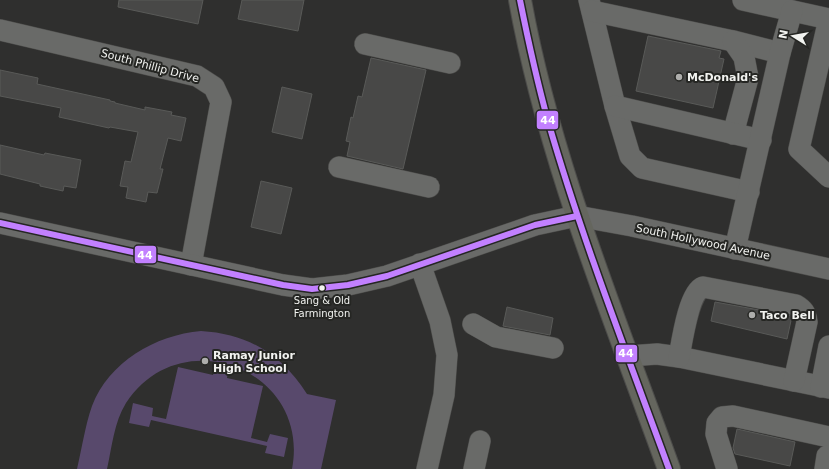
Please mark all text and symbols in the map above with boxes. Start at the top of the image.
north arrow [773,16,813,56]
text: N [776,28,791,40]
street label: South Phillip Drive [99,47,201,85]
place label: McDonald's [687,71,758,84]
marker: McDonald's [674,72,684,82]
line badge: 44 [536,110,559,130]
text: 44 [540,114,556,127]
street label: South Hollywood Avenue [635,221,772,263]
line badge: 44 [134,245,157,264]
text: 44 [137,249,153,262]
marker: Sang & Old Farmington [317,283,327,293]
place label: Sang & Old Farmington [294,295,350,319]
place label: Taco Bell [760,309,815,322]
marker: Taco Bell [747,310,757,320]
line badge: 44 [615,344,638,363]
text: 44 [618,347,634,360]
place label: Ramay Junior High School [213,349,296,375]
marker: Ramay Junior High School [200,356,210,366]

